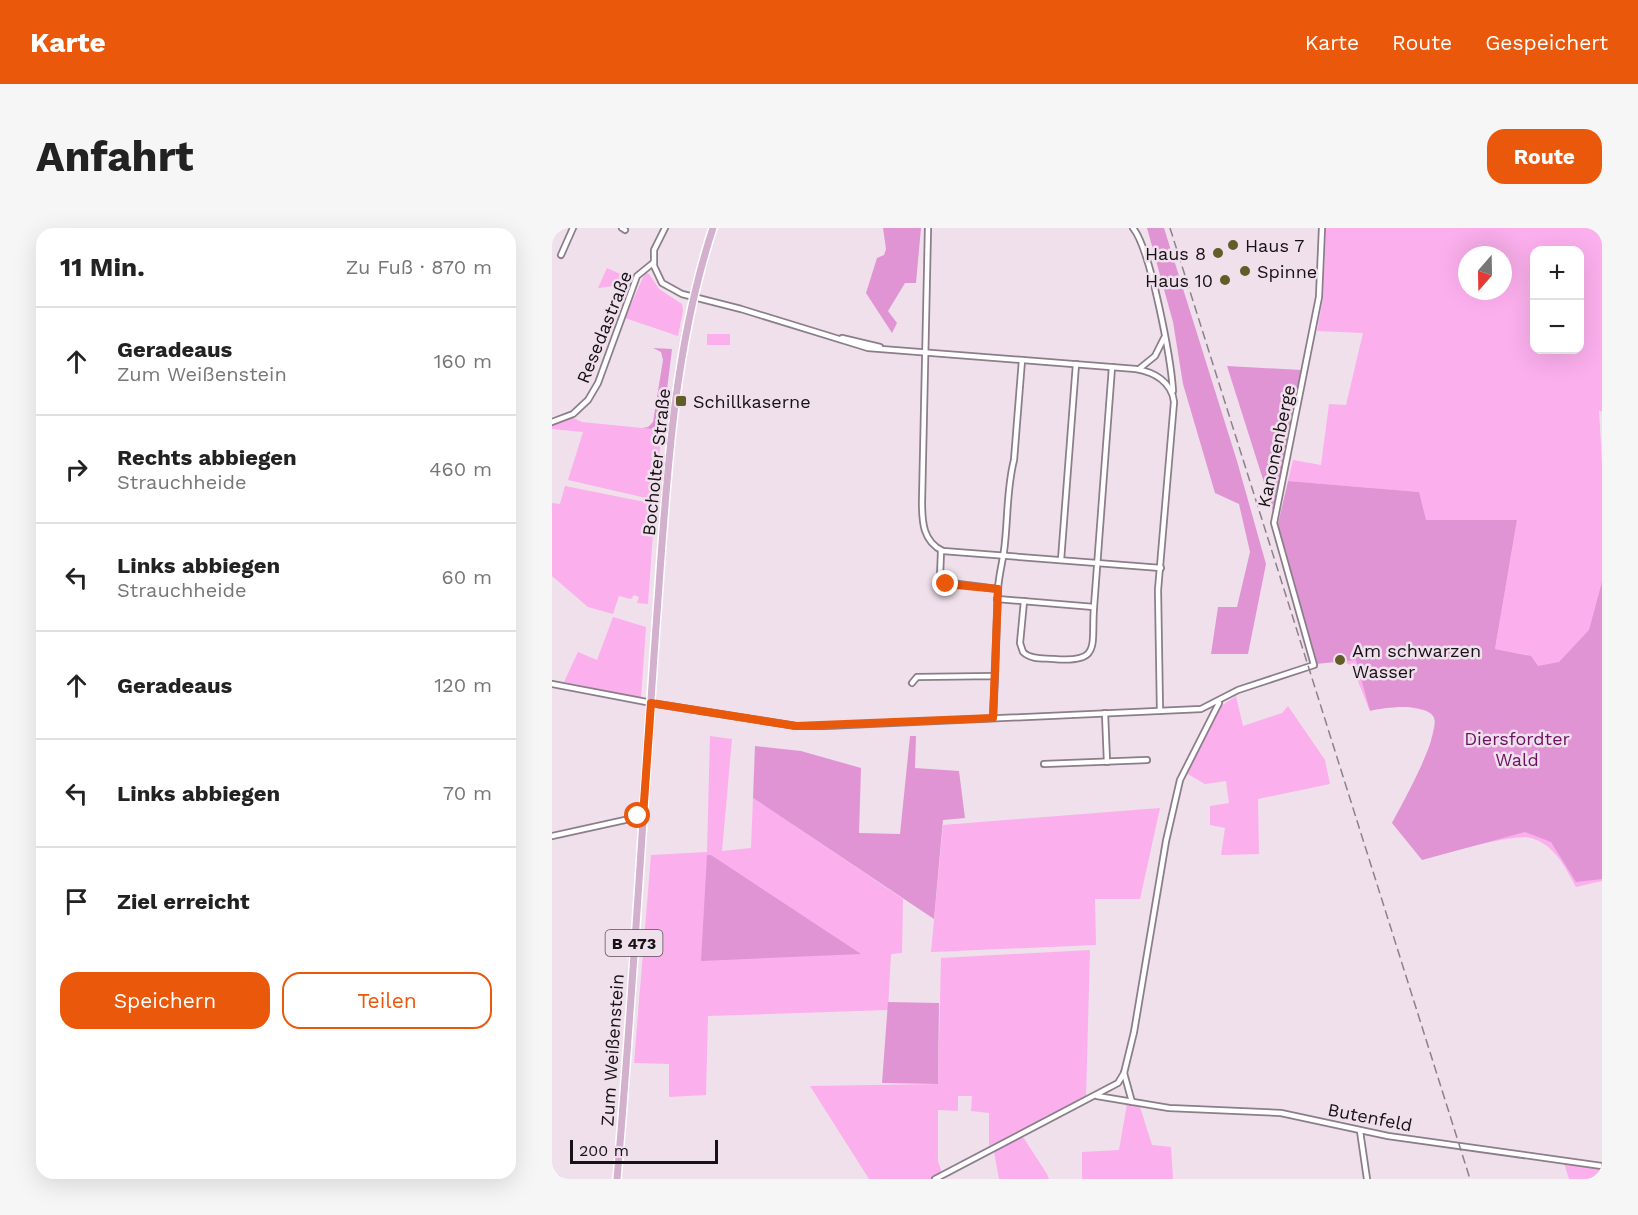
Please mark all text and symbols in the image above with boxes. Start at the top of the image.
text: Karte [30,26,106,59]
text: Karte [1305,30,1359,55]
text: Route [1392,30,1452,55]
text: Gespeichert [1485,30,1608,55]
button: Route [1487,129,1602,184]
text: Anfahrt [36,132,194,181]
place label: Haus 7 [1245,235,1304,256]
marker: Haus 7 [1226,238,1240,252]
place label: Haus 8 [1145,243,1206,264]
marker: Haus 8 [1211,246,1225,260]
north arrow [1458,246,1512,300]
map controls [1530,246,1584,354]
button: + [1530,246,1584,300]
text: 11 Min. [60,252,145,282]
text: Zu Fuß · 870 m [346,255,492,279]
place label: Spinne [1257,261,1317,282]
marker: Spinne [1238,264,1252,278]
street label: Resedastraße [572,268,636,386]
place label: Haus 10 [1145,270,1213,291]
marker: Haus 10 [1218,273,1232,287]
button: − [1530,300,1584,354]
text: Geradeaus [117,337,232,362]
icon: ahead [60,345,93,378]
text: 160 m [434,349,492,373]
text: Zum Weißenstein [117,362,287,386]
street label: Kanonenberge [1253,383,1299,509]
street label: Bocholter Straße [638,387,674,537]
place label: Schillkaserne [693,391,811,412]
marker: Schillkaserne [674,394,688,408]
text: Rechts abbiegen [117,445,297,470]
icon: right [60,453,93,486]
text: 460 m [429,457,492,481]
text: Strauchheide [117,470,247,494]
text: Links abbiegen [117,553,280,578]
icon: left [60,561,93,594]
text: 60 m [442,565,492,589]
route end [932,570,958,596]
text: Strauchheide [117,578,247,602]
place label: Am schwarzen Wasser [1352,640,1481,682]
marker: Am schwarzen Wasser [1333,653,1347,667]
icon: ahead [60,669,93,702]
text: Geradeaus [117,673,232,698]
text: 120 m [434,673,492,697]
park label: Diersfordter Wald [1464,728,1570,770]
icon: left [60,777,93,810]
text: Links abbiegen [117,781,280,806]
text: 70 m [443,781,492,805]
route start [624,802,650,828]
icon: arrive [60,885,93,918]
text: Ziel erreicht [117,889,250,914]
road number: B 473 [606,930,662,956]
button: Speichern [60,972,270,1029]
button: Teilen [282,972,492,1029]
street label: Zum Weißenstein [596,973,628,1127]
street label: Butenfeld [1326,1099,1414,1135]
scale bar [570,1137,718,1164]
text: 200 m [579,1141,629,1160]

